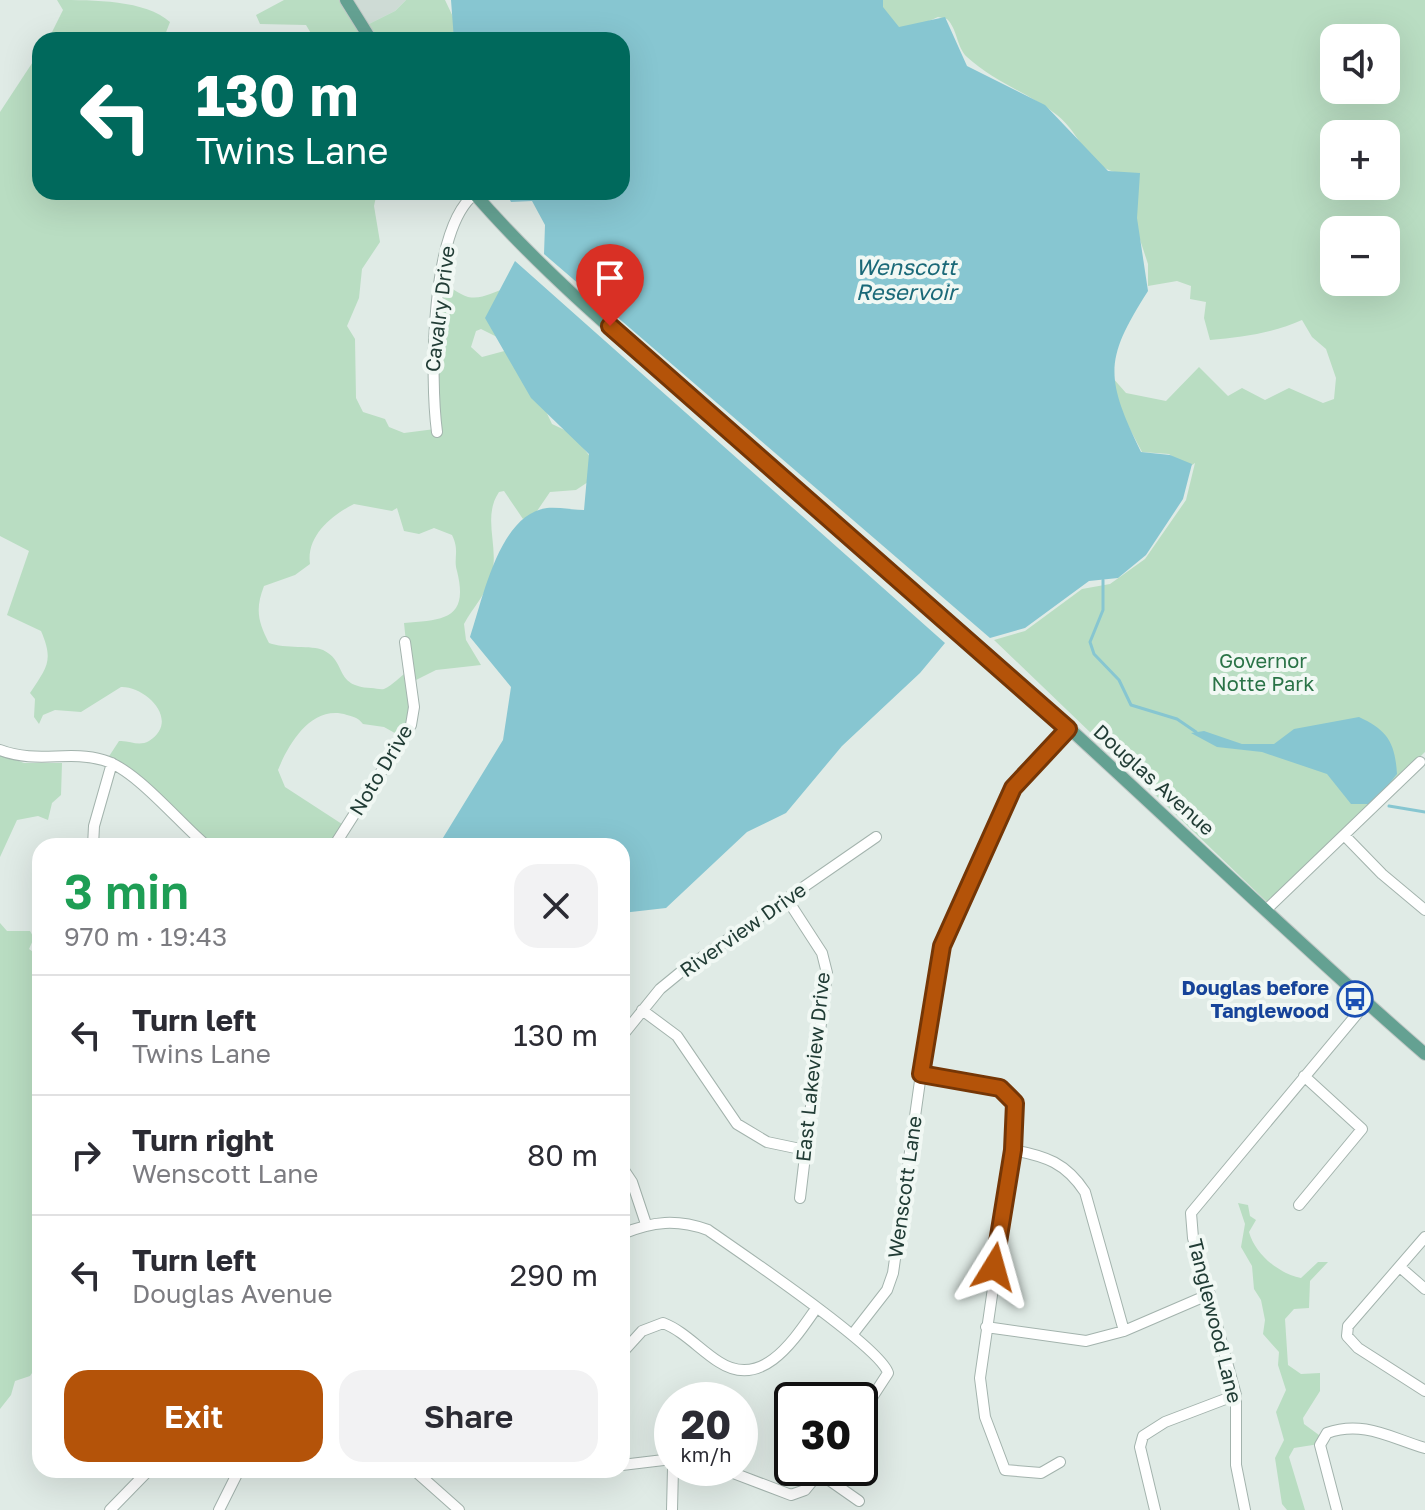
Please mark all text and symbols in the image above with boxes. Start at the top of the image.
map controls [1320,24,1400,296]
button: sound [1320,24,1400,104]
text: 130 m [196,61,358,128]
icon: left [64,64,168,168]
button: + [1320,120,1400,200]
text: Twins Lane [196,129,388,172]
button: − [1320,216,1400,296]
street label: Cavalry Drive [419,244,459,373]
pin [576,244,644,326]
water label: Wenscott Reservoir [856,253,960,305]
icon: arrive [588,256,632,300]
park label: Governor Notte Park [1212,648,1314,695]
street label: Douglas Avenue [1089,719,1220,840]
street label: Noto Drive [344,720,417,819]
text: 3 min [64,862,189,920]
button: close [514,864,598,948]
street label: Riverview Drive [675,877,810,982]
text: 970 m · 19:43 [64,921,227,952]
street label: East Lakeview Drive [790,971,834,1163]
place label: Douglas before Tanglewood [1182,975,1329,1022]
bus stop icon: Douglas before Tanglewood [1336,980,1374,1018]
text: Turn left [132,1002,257,1038]
icon: left [64,1013,108,1057]
text: 130 m [513,1017,598,1053]
text: Twins Lane [132,1038,271,1069]
street label: Wenscott Lane [882,1114,926,1260]
text: Turn right [132,1122,274,1158]
icon: right [64,1133,108,1177]
text: 80 m [527,1137,598,1173]
text: Wenscott Lane [132,1158,318,1189]
position arrow [952,1225,1036,1309]
street label: Tanglewood Lane [1184,1236,1248,1405]
text: Turn left [132,1242,257,1278]
icon: left [64,1253,108,1297]
text: 290 m [510,1257,598,1293]
text: Douglas Avenue [132,1278,333,1309]
button: Exit [64,1370,323,1462]
button: Share [339,1370,598,1462]
speed limit sign: 30 [774,1382,878,1486]
text: 20 [681,1400,731,1448]
text: km/h [681,1442,731,1466]

